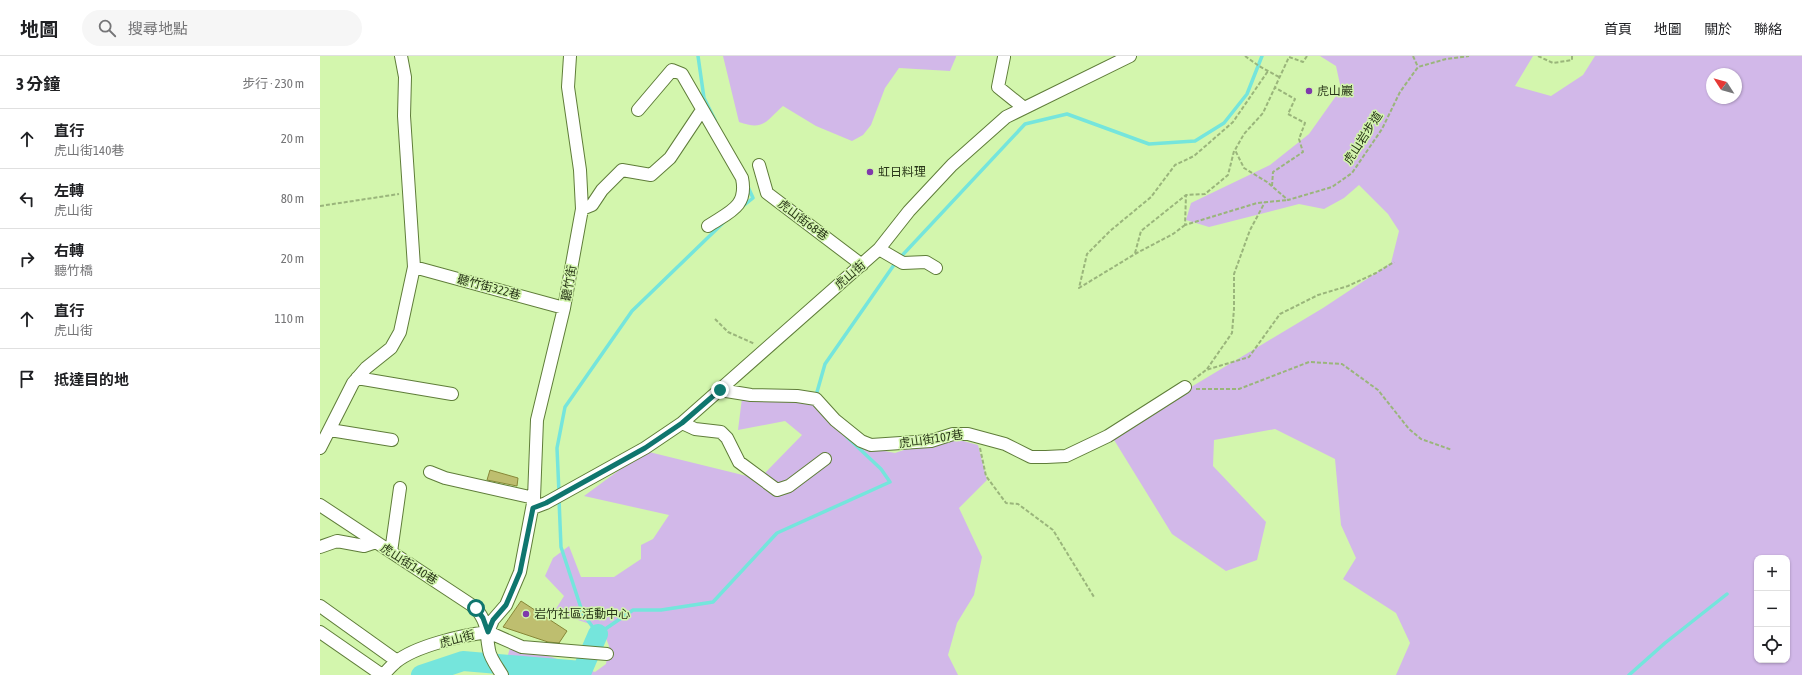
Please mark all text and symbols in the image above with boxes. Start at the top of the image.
search box [82,10,362,46]
icon: search [96,17,118,39]
text: 地圖 [20,18,58,40]
text: 搜尋地點 [128,20,188,37]
text: 首頁 [1604,21,1632,37]
text: 地圖 [1654,21,1682,37]
text: 關於 [1704,21,1732,37]
text: 聯絡 [1754,21,1782,37]
north arrow [1706,68,1742,104]
text: 3 分鐘 [16,74,60,94]
text: 步行 · 230 m [242,76,304,91]
place label: 虎山巖 [1317,84,1353,98]
marker: 虎山巖 [1304,86,1314,96]
street label: 虎山岩步道 [1341,109,1385,167]
text: 直行 [54,122,84,139]
icon: ahead [16,128,38,150]
text: 20 m [281,131,304,146]
text: 虎山街140巷 [54,143,124,158]
place label: 虹日料理 [878,165,926,179]
marker: 虹日料理 [865,167,875,177]
text: 左轉 [54,182,84,199]
icon: left [16,188,38,210]
text: 80 m [281,191,304,206]
street label: 虎山街68巷 [775,197,831,243]
text: 虎山街 [54,203,93,218]
text: 右轉 [54,242,84,259]
icon: right [16,248,38,270]
text: 20 m [281,251,304,266]
street label: 虎山街 [832,258,868,292]
text: 聽竹橋 [54,263,93,278]
street label: 聽竹街 [559,264,579,302]
street label: 聽竹街322巷 [456,272,522,302]
text: 直行 [54,302,84,319]
icon: ahead [16,308,38,330]
text: 110 m [275,311,304,326]
text: 虎山街 [54,323,93,338]
icon: arrive [16,368,38,390]
text: 抵達目的地 [54,371,129,388]
route end [711,381,729,399]
street label: 虎山街107巷 [898,428,964,450]
street label: 虎山街140巷 [378,540,440,588]
map controls [1754,555,1790,663]
button: + [1754,555,1790,591]
button: − [1754,591,1790,627]
route start [467,599,485,617]
place label: 岩竹社區活動中心 [534,607,630,621]
marker: 岩竹社區活動中心 [521,609,531,619]
button: locate [1754,627,1790,663]
street label: 虎山街 [438,628,476,650]

